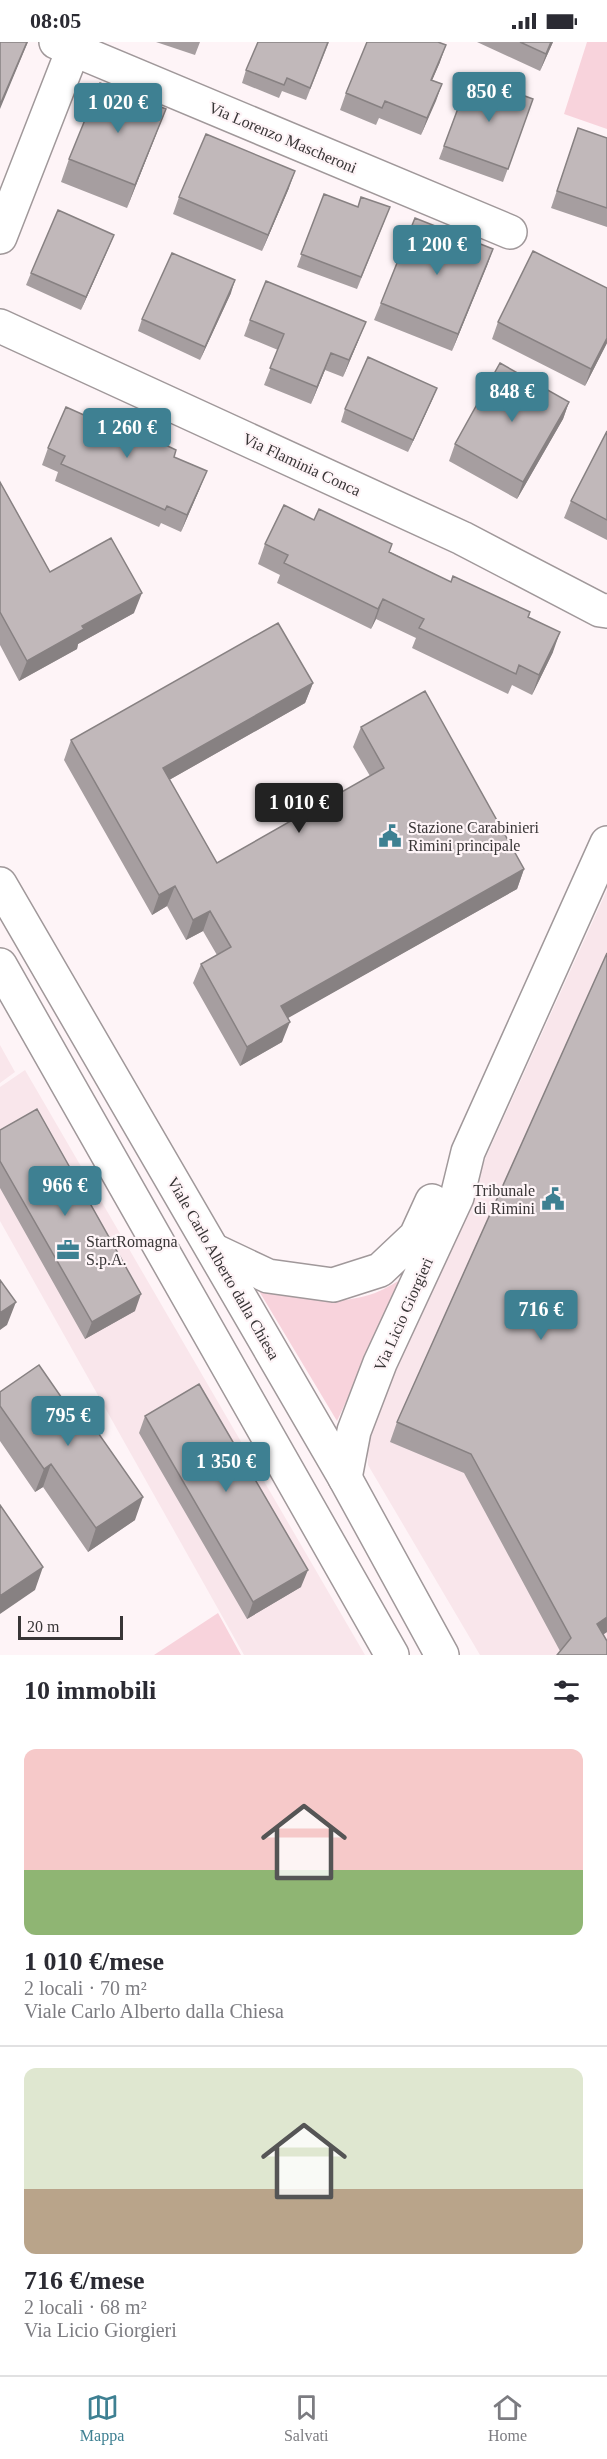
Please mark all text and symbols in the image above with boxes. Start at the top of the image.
text: 08:05 [30,8,81,33]
pin: 850 € [447,72,531,123]
text: 850 € [467,80,512,102]
pin: 1 020 € [63,83,173,134]
text: 1 020 € [88,91,148,113]
street label: Via Lorenzo Mascheroni [206,99,360,177]
pin: 1 200 € [382,225,492,276]
text: 1 200 € [407,233,467,255]
pin: 848 € [470,372,554,423]
text: 848 € [490,380,535,402]
pin: 1 260 € [72,408,182,459]
text: 1 260 € [97,416,157,438]
street label: Via Flaminia Conca [240,430,363,499]
pin: 1 010 € [244,783,354,834]
text: 1 010 € [269,791,329,813]
place label: Stazione Carabinieri Rimini principale [408,819,540,855]
public building icon: Stazione Carabinieri Rimini principale [377,823,403,849]
pin: 966 € [23,1166,107,1217]
text: 966 € [43,1174,88,1196]
street label: Viale Carlo Alberto dalla Chiesa [164,1174,283,1363]
place label: Tribunale di Rimini [473,1182,536,1217]
public building icon: Tribunale di Rimini [540,1186,566,1212]
place label: StartRomagna S.p.A. [86,1233,178,1269]
office icon: StartRomagna S.p.A. [55,1237,81,1263]
street label: Via Licio Giorgieri [371,1254,437,1374]
pin: 716 € [499,1290,583,1341]
text: 716 € [519,1298,564,1320]
pin: 795 € [26,1396,110,1447]
text: 795 € [46,1404,91,1426]
pin: 1 350 € [171,1442,281,1493]
text: 1 350 € [196,1450,256,1472]
scale bar [18,1613,123,1640]
text: 20 m [27,1618,59,1635]
icon: filters [550,1675,583,1708]
text: 10 immobili [24,1676,156,1705]
icon: home [250,1788,358,1896]
text: 1 010 €/mese [24,1947,164,1976]
text: 2 locali · 70 m² [24,1977,147,1999]
text: Viale Carlo Alberto dalla Chiesa [24,2000,284,2022]
icon: home [250,2107,358,2215]
text: 716 €/mese [24,2266,145,2295]
text: 2 locali · 68 m² [24,2296,147,2318]
text: Via Licio Giorgieri [24,2319,177,2341]
tab: Mappa [80,2391,124,2445]
tab: Salvati [284,2391,328,2445]
tab: Home [488,2391,527,2445]

